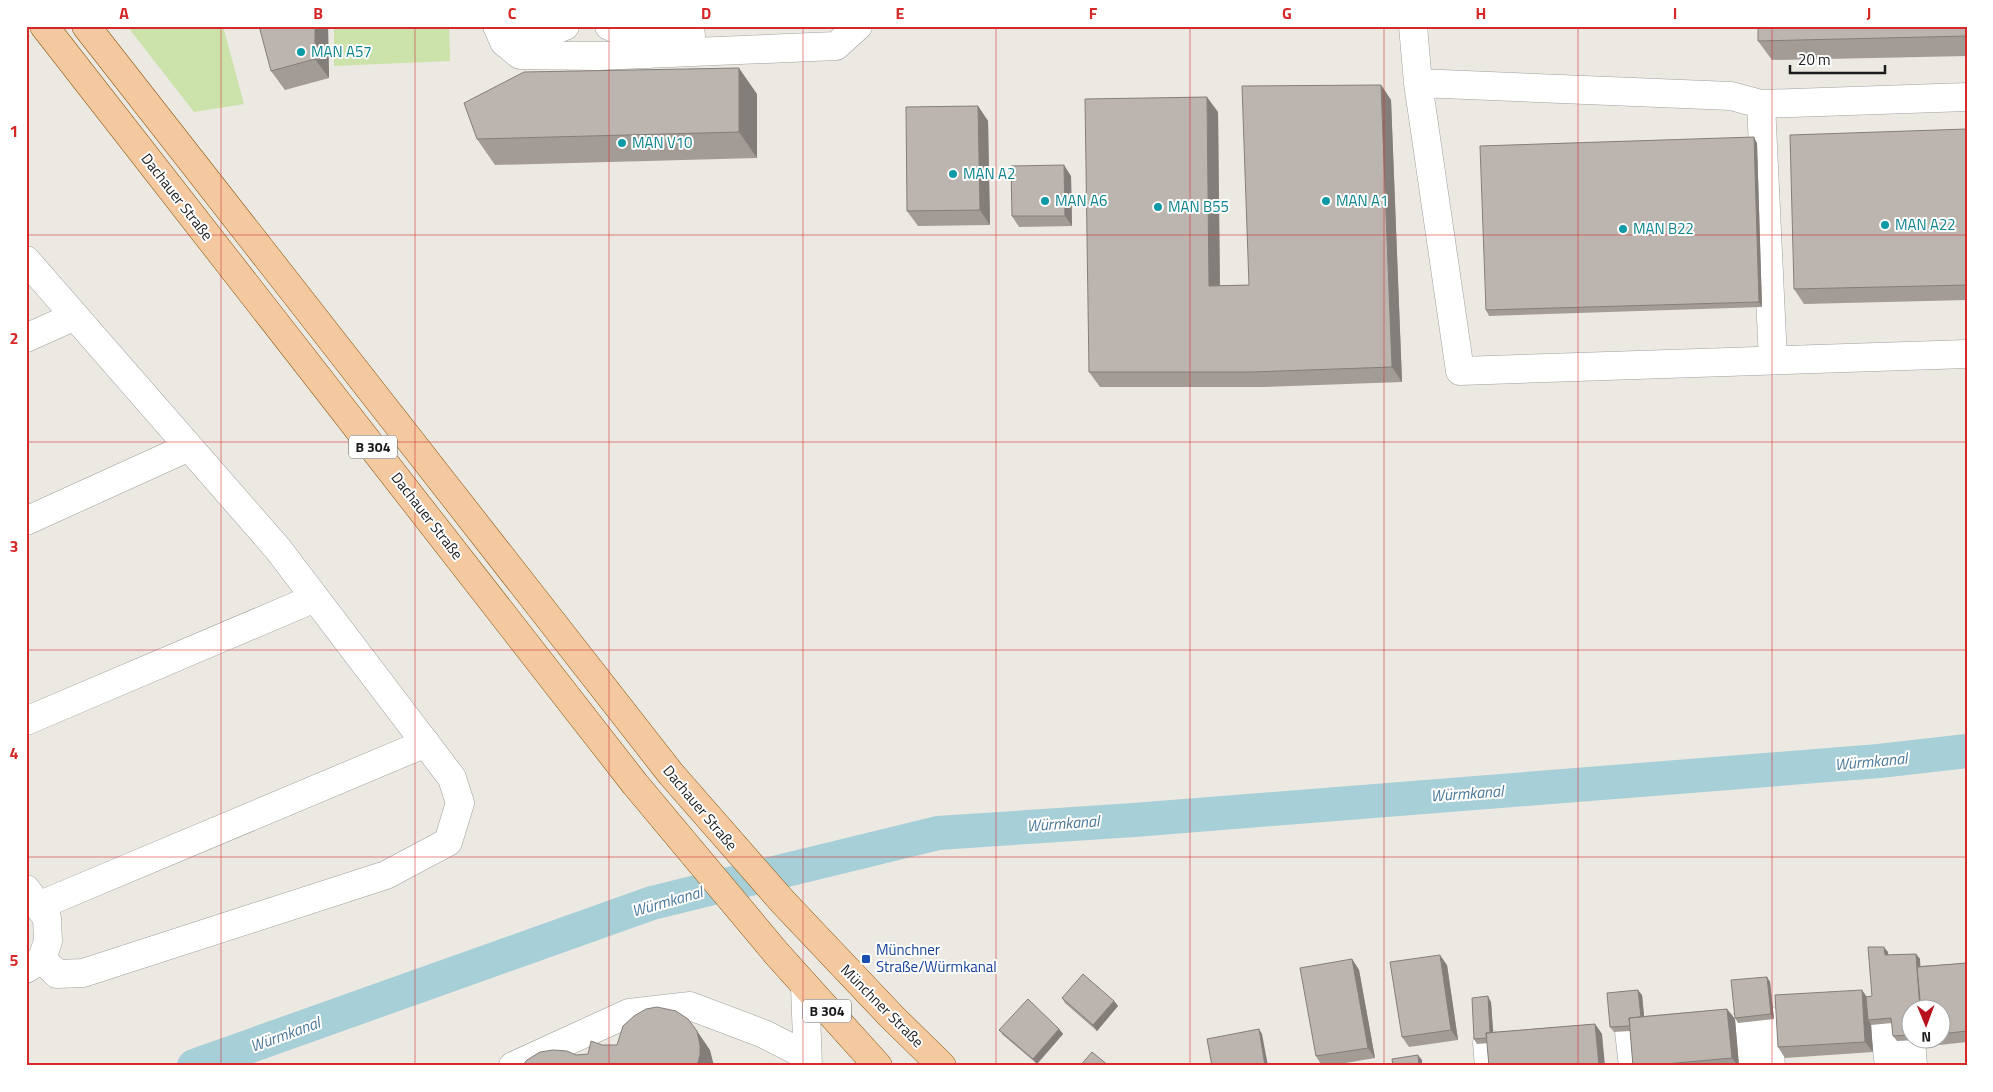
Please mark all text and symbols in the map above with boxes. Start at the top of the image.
text: A [119,1,129,25]
text: B [313,1,323,25]
text: C [508,1,517,25]
text: D [701,1,711,25]
text: E [896,1,905,25]
text: F [1089,1,1098,25]
text: G [1282,1,1292,25]
text: H [1476,1,1486,25]
text: I [1673,1,1677,25]
text: J [1867,1,1871,25]
place label: MAN A57 [311,40,372,63]
scale bar [1790,42,1886,74]
marker: MAN A57 [295,46,307,58]
text: 20 m [1798,48,1831,71]
text: 1 [10,119,18,143]
place label: MAN V10 [632,131,693,154]
marker: MAN V10 [616,137,628,149]
street label: Dachauer Straße [136,148,219,245]
place label: MAN A2 [963,162,1015,185]
marker: MAN A2 [947,168,959,180]
place label: MAN A6 [1055,189,1107,212]
place label: MAN A1 [1336,189,1388,212]
marker: MAN A6 [1039,195,1051,207]
place label: MAN B55 [1168,195,1229,218]
marker: MAN A1 [1320,195,1332,207]
marker: MAN B55 [1152,201,1164,213]
place label: MAN A22 [1895,213,1956,236]
place label: MAN B22 [1633,217,1694,240]
marker: MAN A22 [1879,219,1891,231]
marker: MAN B22 [1617,223,1629,235]
text: 2 [10,326,18,350]
road number: B 304 [349,436,397,458]
street label: Dachauer Straße [386,467,469,564]
text: 3 [10,534,18,558]
text: 4 [10,741,19,765]
water label: Würmkanal [1834,746,1910,776]
street label: Dachauer Straße [658,760,743,855]
water label: Würmkanal [1430,778,1506,808]
water label: Würmkanal [1026,808,1102,838]
water label: Würmkanal [629,879,707,923]
place label: Münchner Straße/Würmkanal [876,938,997,978]
text: 5 [10,948,19,972]
marker: Münchner Straße/Würmkanal [860,953,872,965]
street label: Münchner Straße [836,959,929,1052]
road number: B 304 [803,999,851,1022]
north arrow [1900,1000,1950,1050]
water label: Würmkanal [247,1010,325,1058]
text: N [1921,1027,1931,1048]

